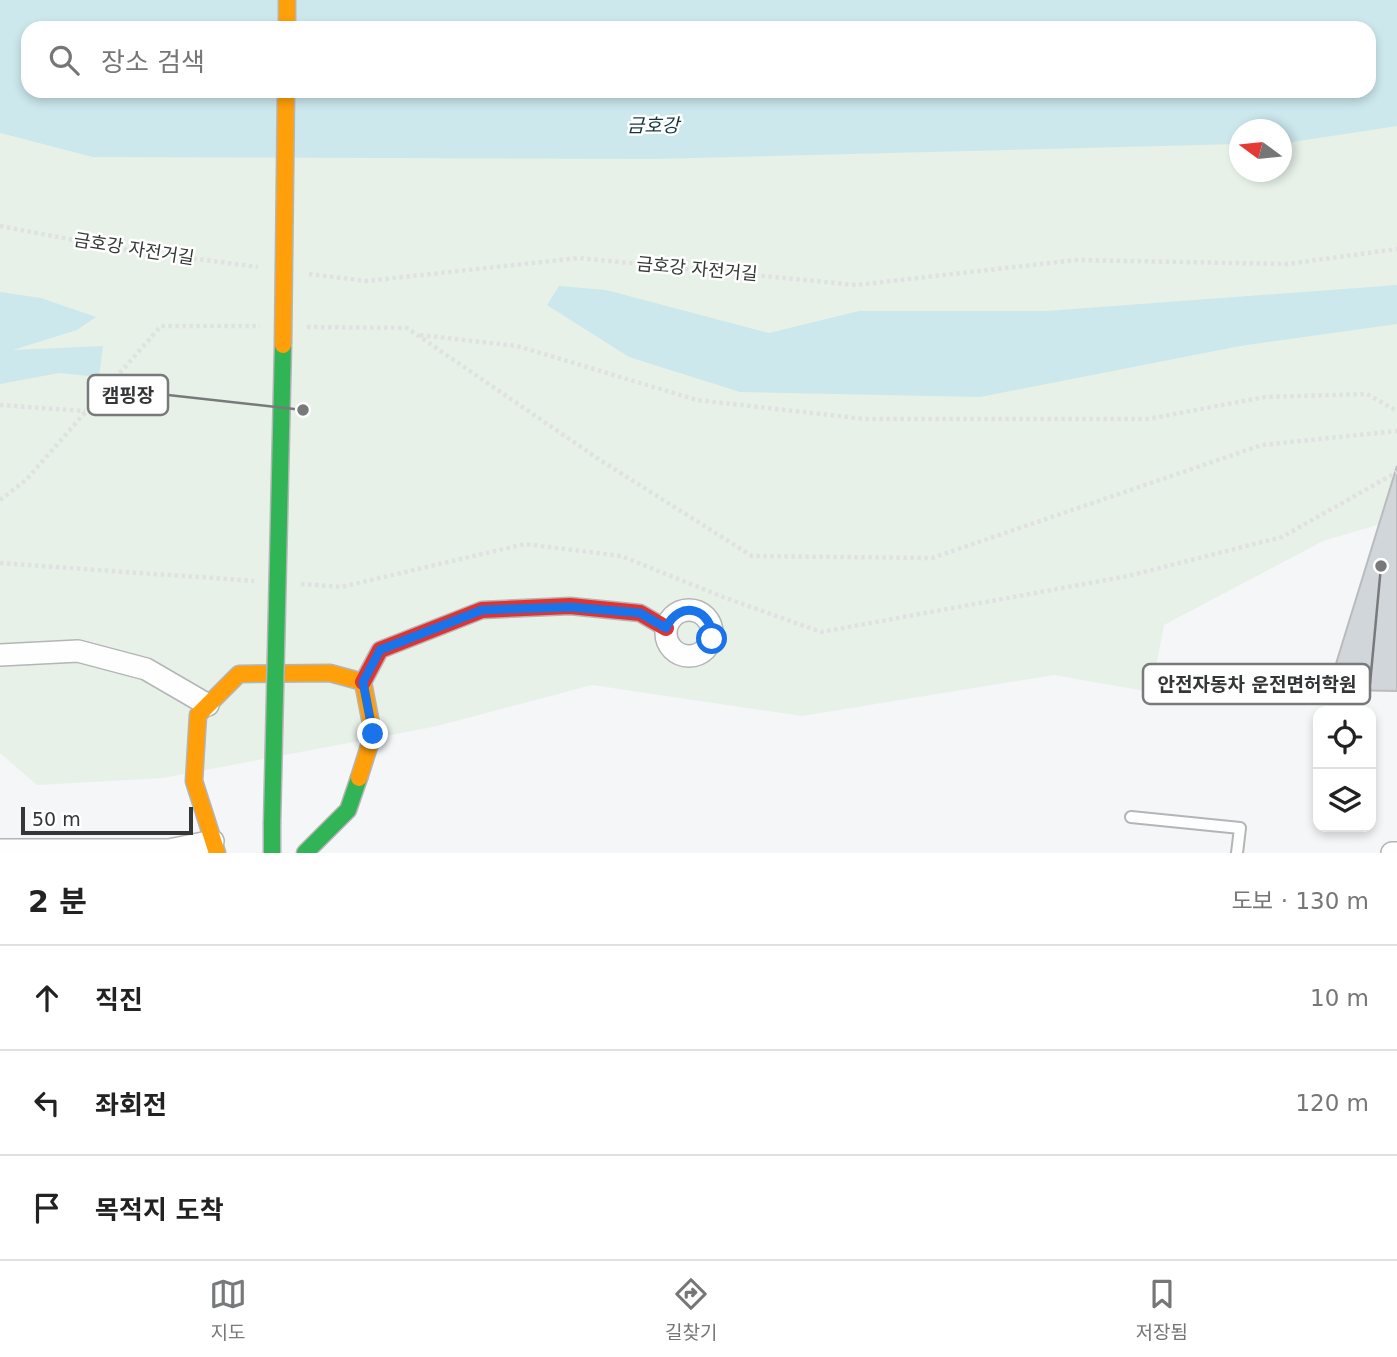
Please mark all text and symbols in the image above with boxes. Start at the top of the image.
search box [21,21,1376,98]
icon: search [45,41,83,79]
text: 장소 검색 [101,47,205,77]
water label: 금호강 [627,114,682,136]
north arrow [1229,119,1292,182]
street label: 금호강 자전거길 [72,229,196,268]
street label: 금호강 자전거길 [636,253,759,284]
callout: 캠핑장 [88,375,168,415]
text: 캠핑장 [102,384,154,406]
route start [696,623,727,654]
callout: 안전자동차 운전면허학원 [1143,664,1370,704]
text: 안전자동차 운전면허학원 [1158,673,1356,695]
map controls [1313,706,1376,832]
button: locate [1313,706,1376,769]
route end [357,718,388,749]
button: layers [1313,769,1376,832]
scale bar [21,804,192,836]
text: 50 m [32,808,81,830]
text: 2 분 [28,884,87,919]
text: 도보 · 130 m [1231,888,1369,914]
icon: ahead [28,979,66,1017]
text: 직진 [95,985,143,1015]
text: 10 m [1310,985,1369,1011]
icon: left [28,1084,66,1122]
text: 좌회전 [95,1090,167,1120]
text: 120 m [1295,1090,1369,1116]
icon: arrive [28,1189,66,1227]
text: 목적지 도착 [95,1195,224,1225]
tab: 지도 [209,1275,247,1344]
tab: 길찾기 [665,1275,718,1344]
tab: 저장됨 [1136,1275,1188,1344]

